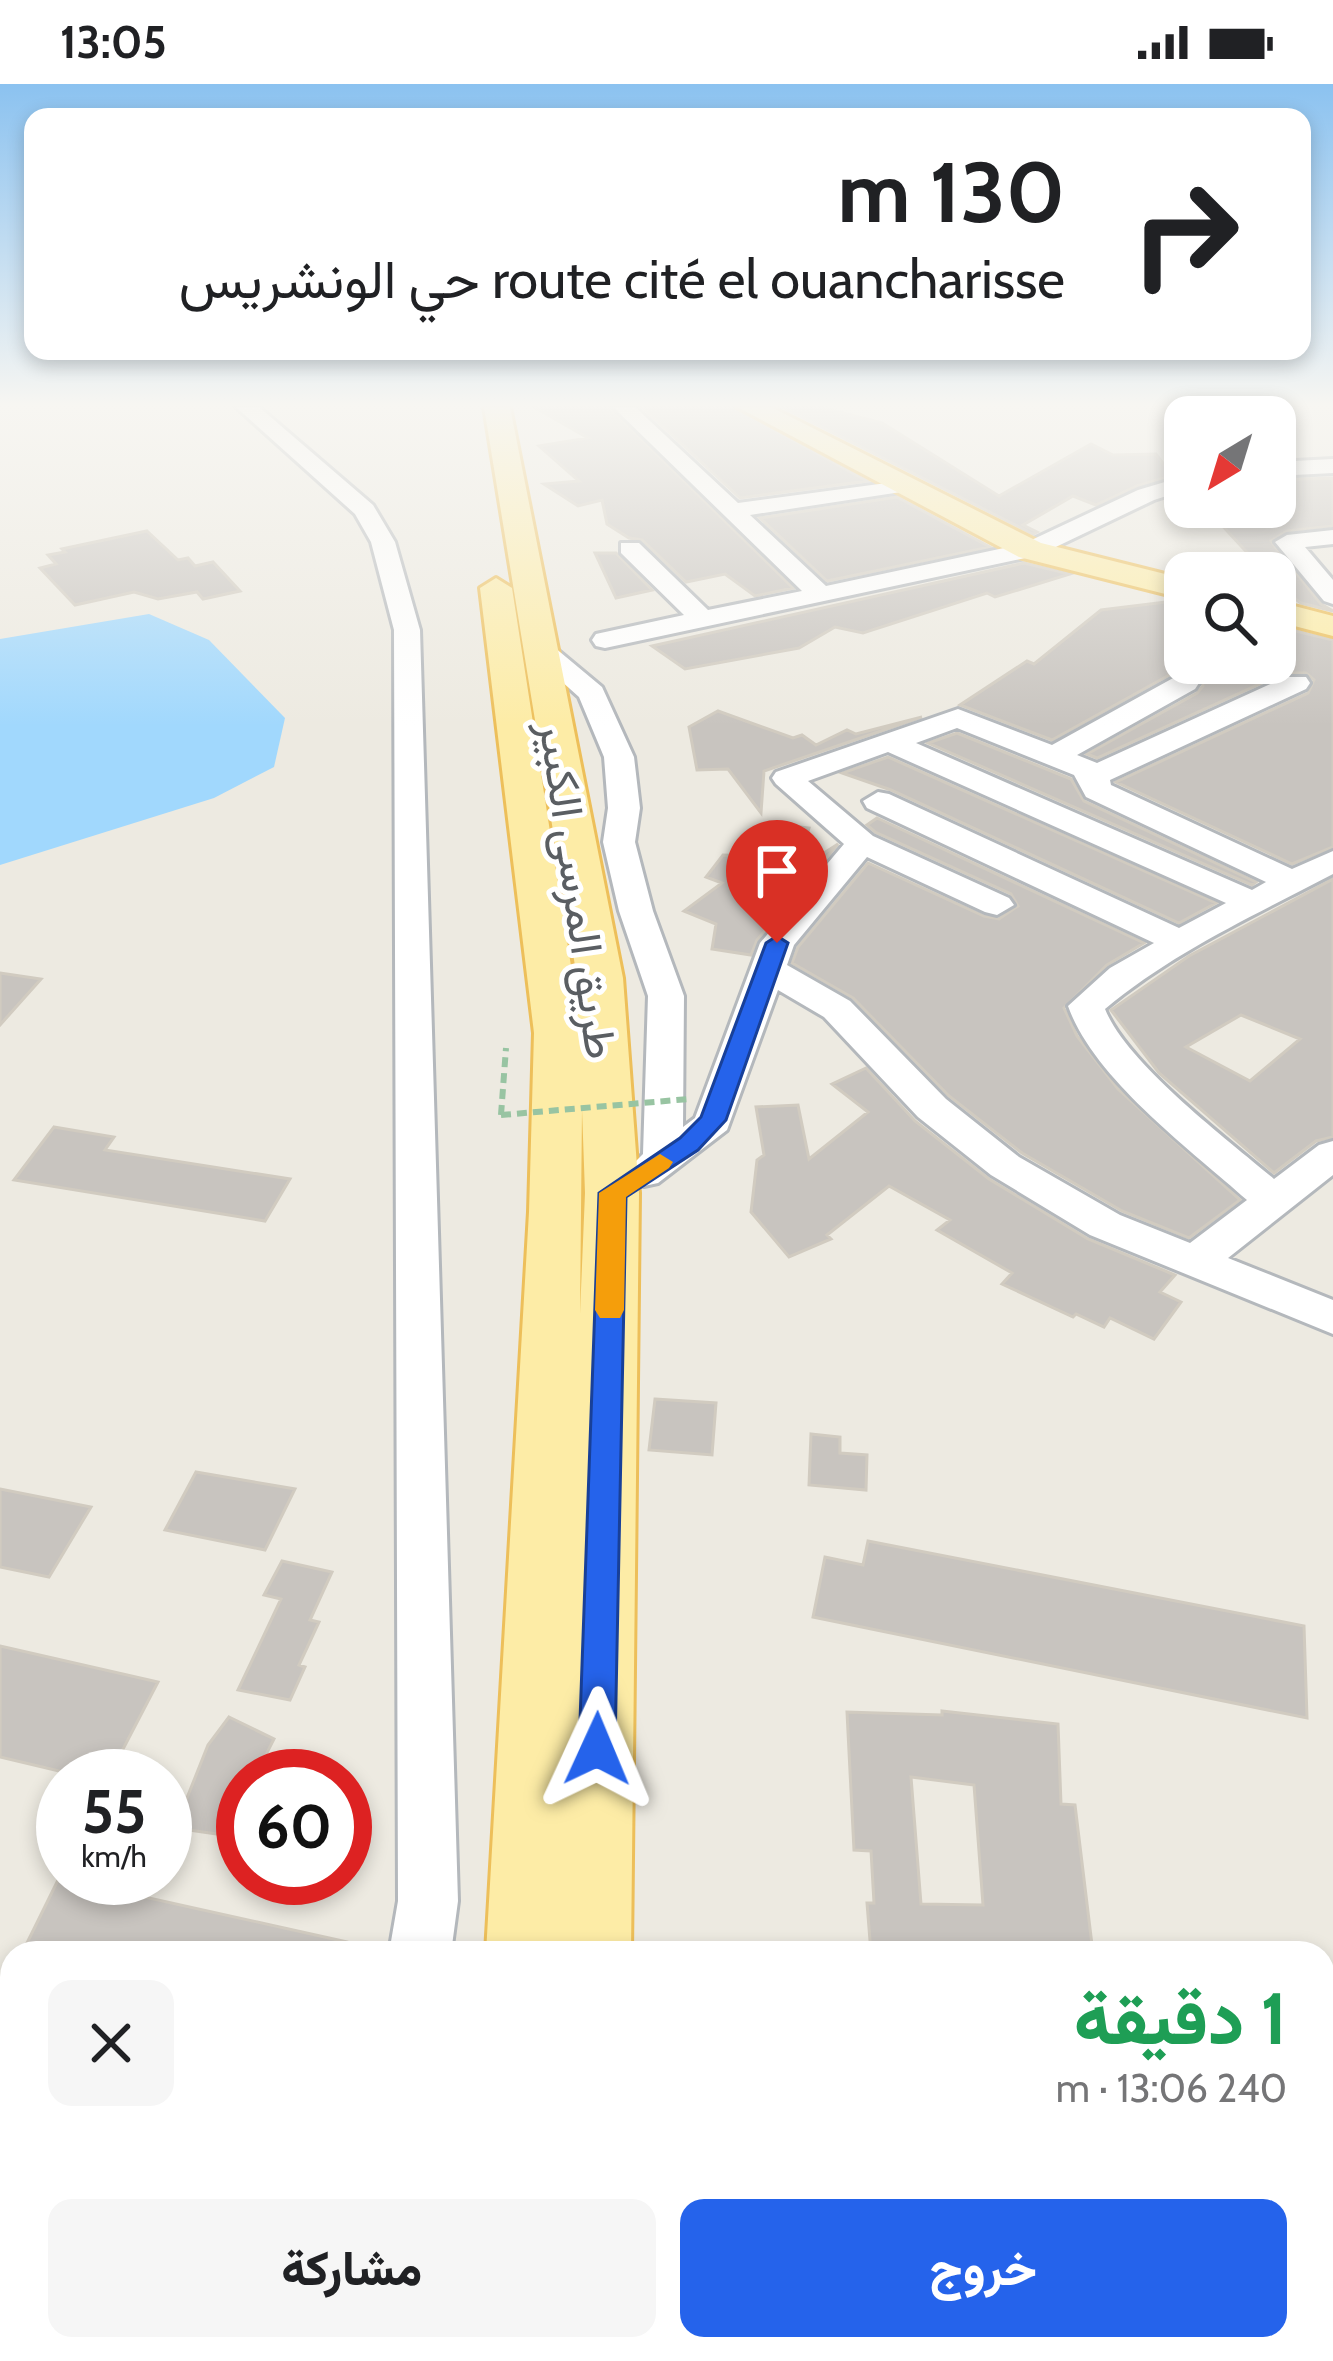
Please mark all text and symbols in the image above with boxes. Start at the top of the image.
text: 13:05 [60,15,167,69]
text: 130 m [838,141,1065,243]
icon: right [1107,156,1263,312]
text: route cité el ouancharisse حي الونشريس [179,246,1065,312]
north arrow [1164,396,1296,528]
map controls [1164,396,1296,684]
button: search [1164,552,1296,684]
street label: طريق المرسى الكبير [527,717,629,1063]
pin [726,820,828,943]
icon: arrive [744,838,810,904]
position arrow [534,1686,660,1812]
speed limit sign: 60 [216,1749,372,1905]
text: 55 [82,1775,146,1848]
text: km/h [81,1838,147,1875]
text: 1 دقيقة [1074,1975,1287,2062]
button: close [48,1980,174,2106]
text: 240 m · 13:06 [1056,2064,1287,2112]
button: مشاركة [48,2199,656,2337]
button: خروج [680,2199,1287,2337]

